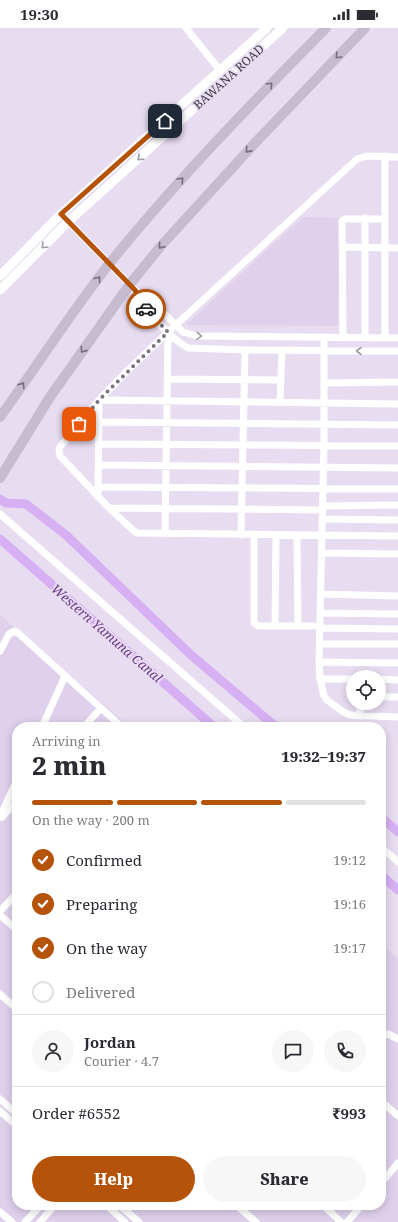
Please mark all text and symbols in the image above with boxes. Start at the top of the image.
text: 19:30 [20,4,58,24]
street label: BAWANA ROAD [190,40,268,113]
one-way arrow [335,51,343,59]
one-way arrow [265,82,273,90]
pin [148,104,182,138]
icon: home [154,110,176,132]
one-way arrow [245,145,253,153]
one-way arrow [137,153,145,161]
one-way arrow [177,177,184,185]
one-way arrow [41,241,49,249]
one-way arrow [158,242,165,249]
one-way arrow [93,277,100,284]
courier [126,289,166,329]
icon: car [135,298,157,320]
one-way arrow [196,331,202,340]
one-way arrow [81,346,88,353]
one-way arrow [356,347,362,355]
one-way arrow [17,382,25,389]
pin [62,407,96,441]
icon: bag [68,413,90,435]
water label: Western Yamuna Canal [48,580,166,686]
map controls [346,670,386,710]
button: locate [346,670,386,710]
text: Arriving in [32,732,101,750]
text: 19:32–19:37 [281,746,366,766]
text: 2 min [32,747,107,783]
text: On the way · 200 m [32,811,150,829]
icon: check [32,849,54,871]
text: Confirmed [66,850,142,870]
text: 19:12 [333,851,366,869]
icon: check [32,893,54,915]
text: Preparing [66,894,137,914]
text: 19:16 [333,895,366,913]
icon: check [32,937,54,959]
text: On the way [66,938,147,958]
text: 19:17 [333,939,366,957]
text: Delivered [66,982,135,1002]
button: person [32,1030,74,1072]
button: chat [272,1030,314,1072]
button: phone [324,1030,366,1072]
text: Jordan [84,1032,136,1052]
text: Courier · 4.7 [84,1052,159,1070]
text: Order #6552 [32,1103,120,1123]
text: ₹993 [332,1103,366,1123]
button: Help [32,1156,195,1202]
button: Share [203,1156,366,1202]

